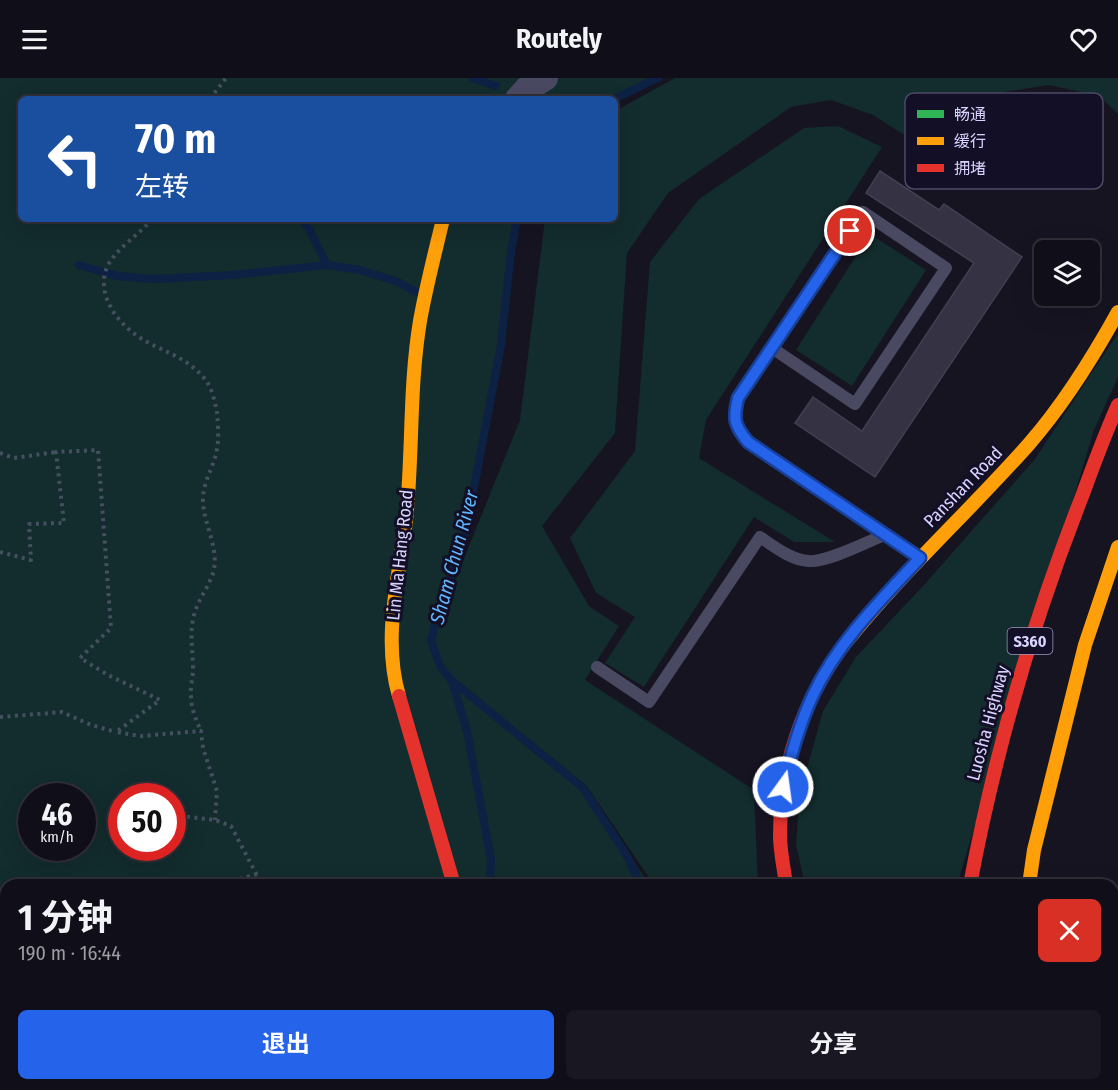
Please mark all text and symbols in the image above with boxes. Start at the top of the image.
icon: menu [18,23,51,56]
text: Routely [516,23,602,55]
icon: heart [1067,23,1100,56]
legend [905,93,1103,189]
text: 畅通 [954,105,986,124]
text: 70 m [135,114,216,164]
icon: left [36,120,114,198]
text: 缓行 [954,132,986,151]
text: 拥堵 [954,159,986,178]
text: 左转 [135,171,189,203]
pin [824,205,875,256]
icon: arrive [833,214,866,247]
map controls [1034,240,1100,306]
button: layers [1034,240,1100,306]
street label: Panshan Road [919,442,1007,532]
water label: Sham Chun River [424,487,484,627]
street label: Lin Ma Hang Road [382,489,418,621]
road number: S360 [1008,628,1052,654]
street label: Luosha Highway [962,663,1014,783]
position arrow [751,755,815,819]
speed limit sign: 50 [108,783,186,861]
text: 46 [41,797,73,833]
text: km/h [40,828,74,846]
text: 1 分钟 [18,896,113,940]
button: close [1038,899,1101,962]
text: 190 m · 16:44 [18,941,121,965]
button: 退出 [18,1010,554,1079]
button: 分享 [566,1010,1101,1079]

